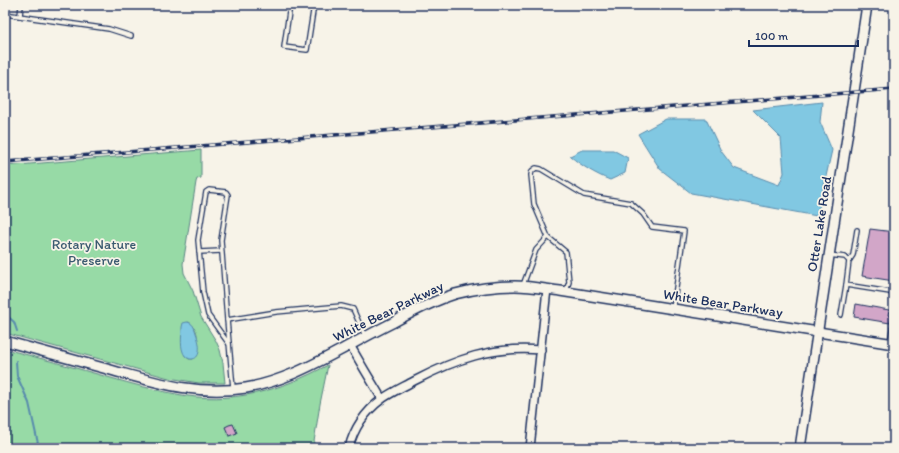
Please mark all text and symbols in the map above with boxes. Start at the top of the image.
scale bar [749,22,858,48]
text: 100 m [755,29,788,43]
street label: Otter Lake Road [804,175,836,273]
park label: Rotary Nature Preserve [52,236,137,269]
street label: White Bear Parkway [330,277,447,346]
street label: White Bear Parkway [662,286,784,321]

